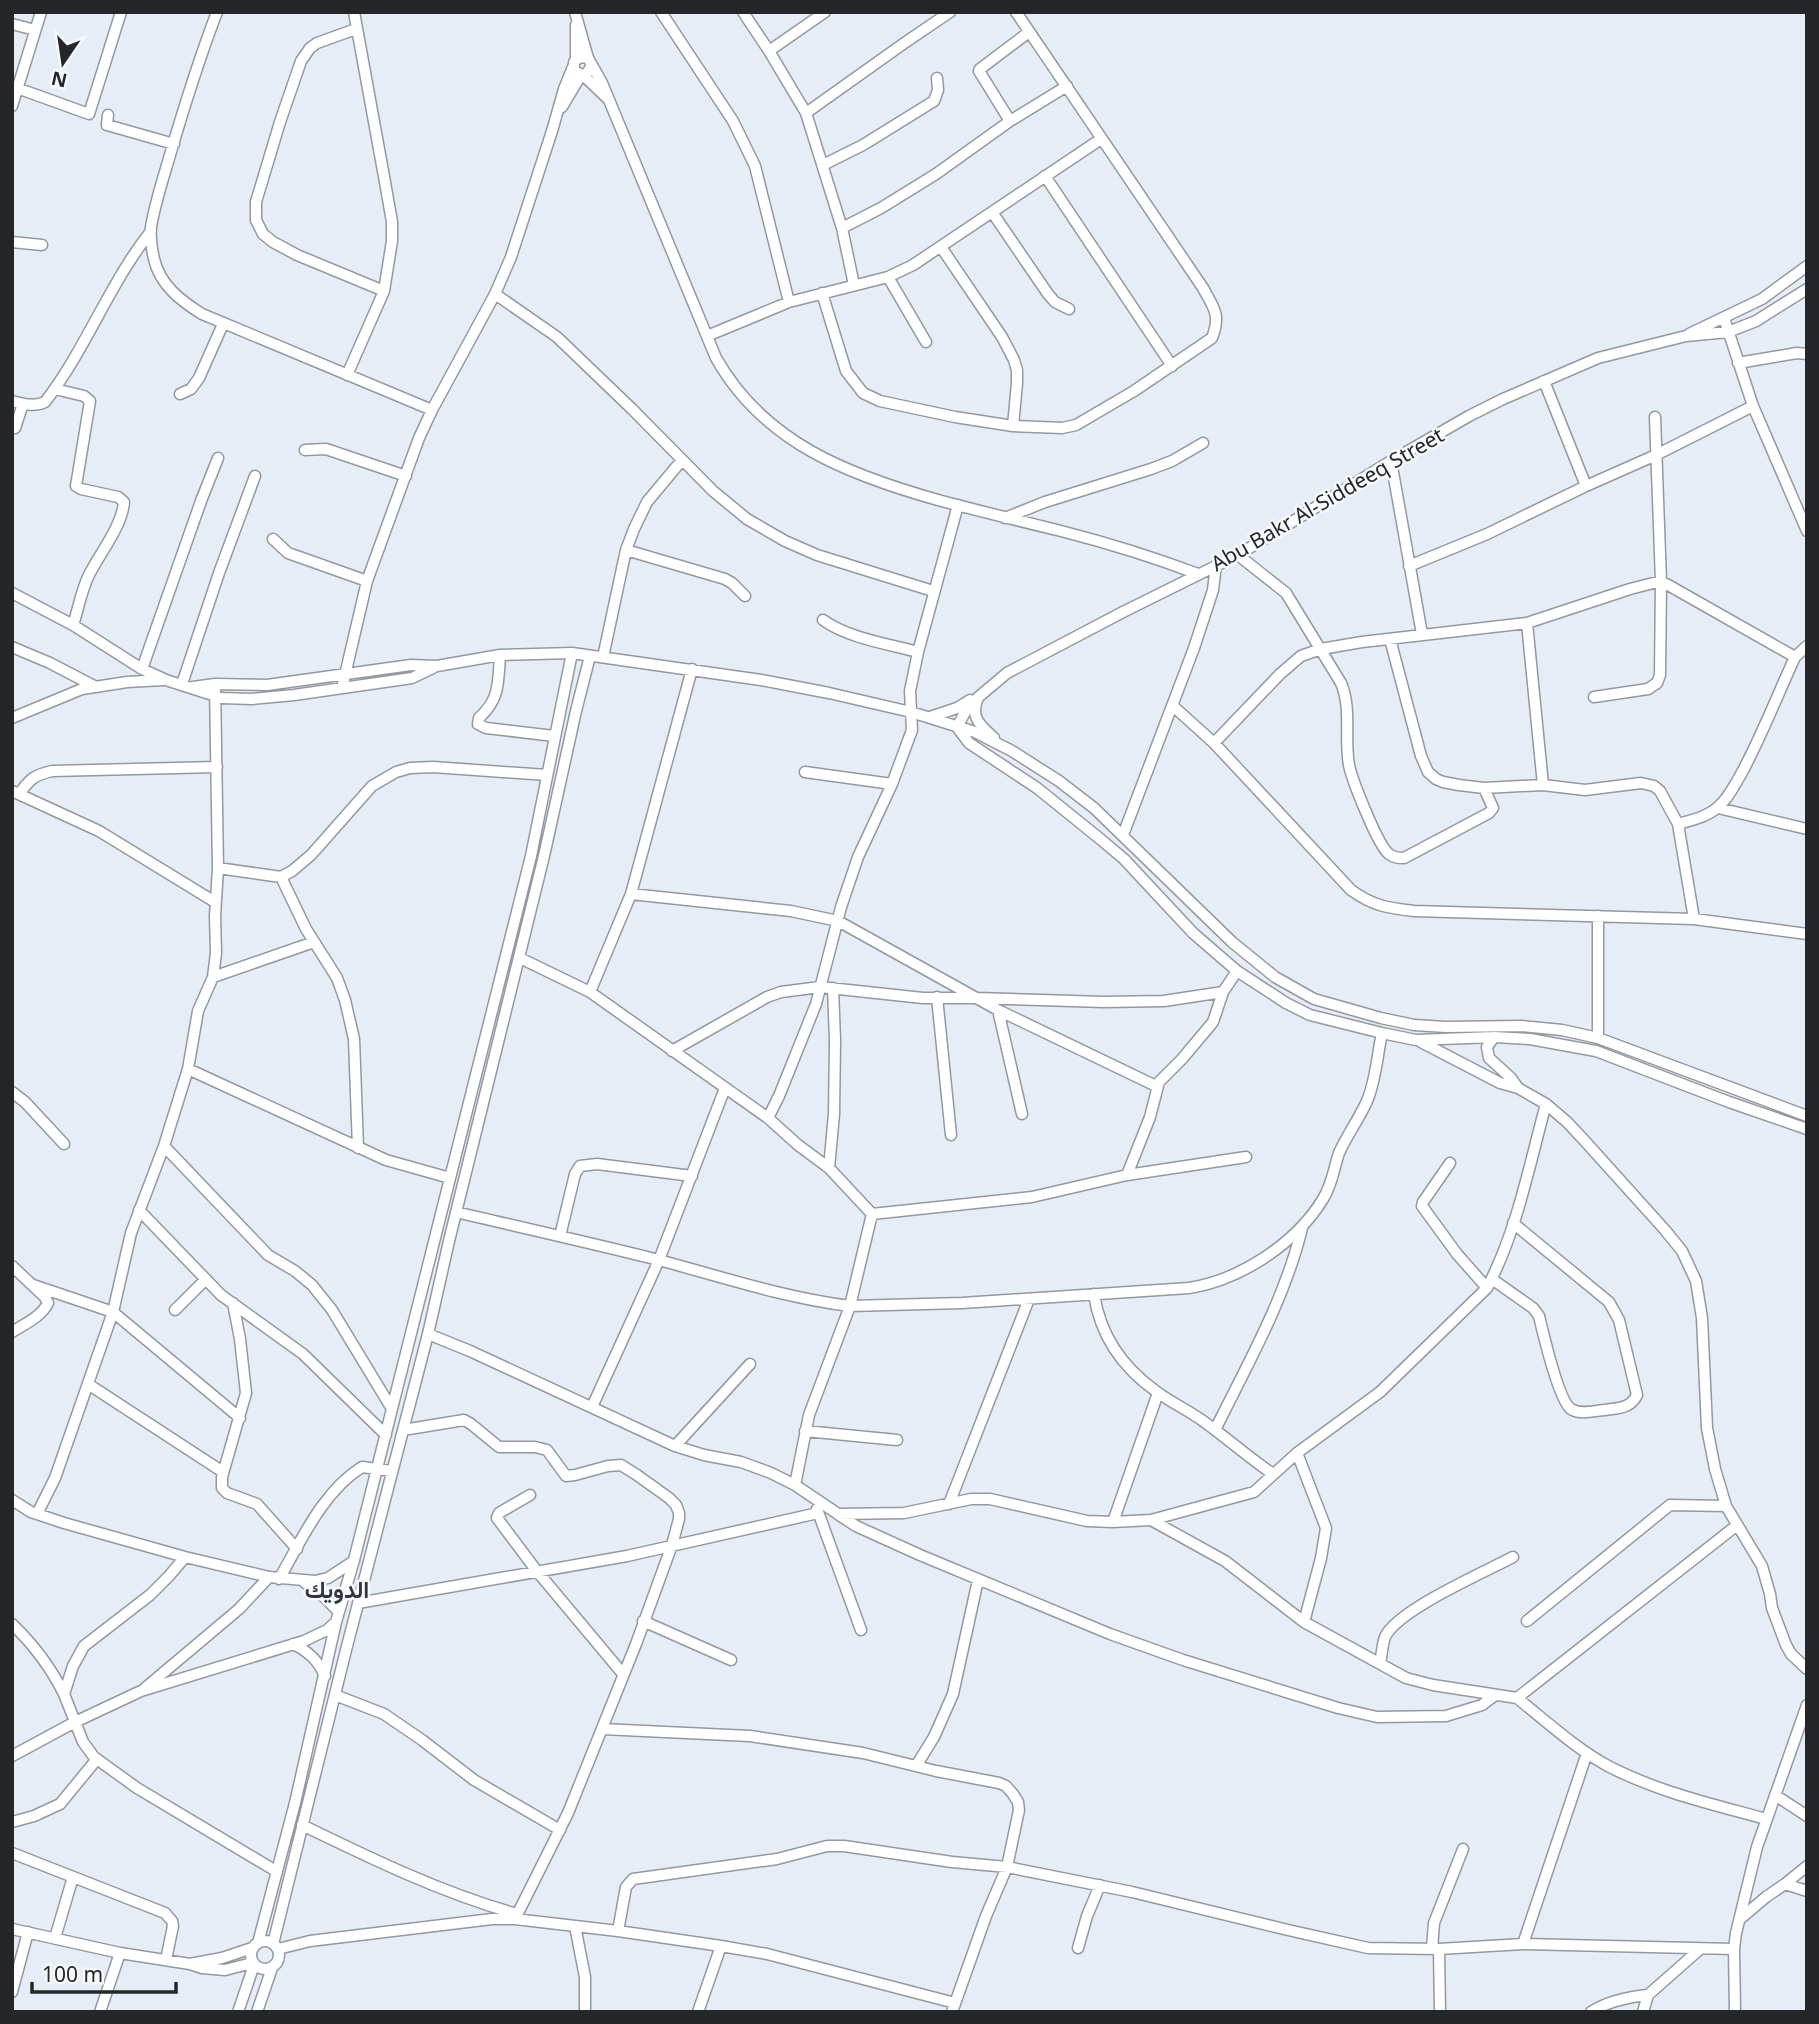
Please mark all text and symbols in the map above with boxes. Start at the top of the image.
north arrow [28,28,98,98]
text: N [49,65,70,94]
street label: Abu Bakr Al-Siddeeq Street [1205,421,1449,577]
district label: الدويك [305,1573,369,1605]
scale bar [32,1951,175,1995]
text: 100 m [42,1960,103,1988]

